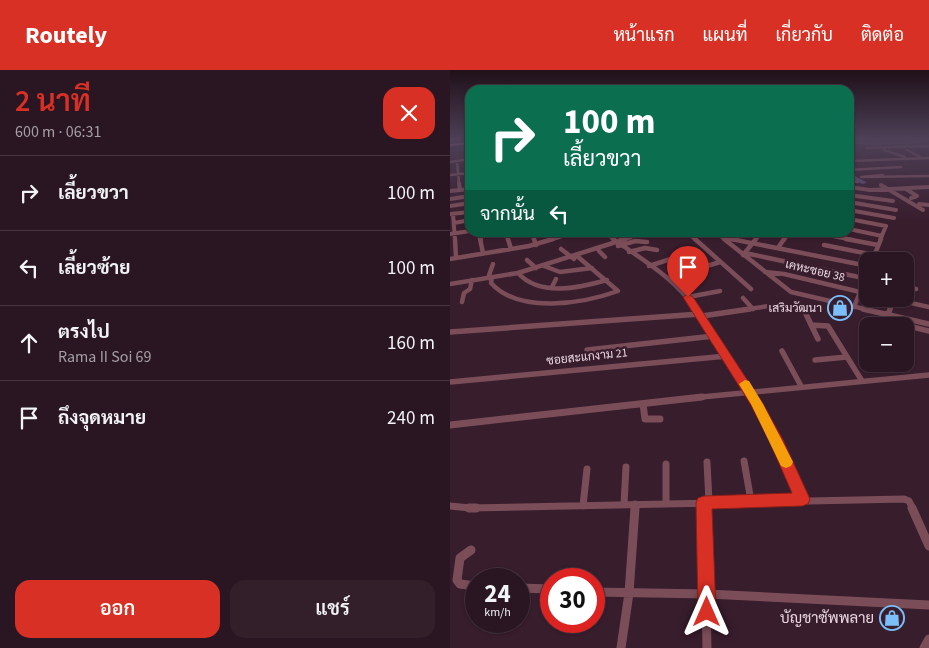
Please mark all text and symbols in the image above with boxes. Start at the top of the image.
text: Routely [25,18,107,53]
text: หน้าแรก [613,23,675,48]
text: แผนที่ [703,23,747,48]
text: เกี่ยวกับ [775,23,833,48]
text: ติดต่อ [861,23,904,48]
text: 2 นาที [15,80,91,123]
button: close [383,87,435,139]
text: 100 m [563,97,655,147]
icon: right [480,105,545,170]
text: 600 m · 06:31 [15,121,102,143]
text: เลี้ยวขวา [563,143,641,175]
icon: right [15,179,43,207]
text: เลี้ยวขวา [58,180,129,207]
text: 100 m [387,180,435,207]
icon: left [545,200,573,228]
text: จากนั้น [480,201,535,228]
pin [667,246,709,297]
map controls [859,252,914,372]
button: + [859,252,914,307]
icon: arrive [674,253,702,281]
icon: left [15,254,43,282]
text: เลี้ยวซ้าย [58,255,130,282]
text: 100 m [387,255,435,282]
street label: เคหะซอย 38 [784,256,846,286]
shop icon: เสริมวัฒนา [827,295,853,321]
place label: เสริมวัฒนา [769,300,822,317]
button: − [859,317,914,372]
text: ตรงไป [58,319,110,346]
icon: ahead [15,329,43,357]
text: 160 m [387,330,435,357]
street label: ซอยสะแกงาม 21 [546,344,628,370]
text: Rama II Soi 69 [58,346,152,368]
icon: arrive [15,404,43,432]
text: ถึงจุดหมาย [58,405,146,432]
text: 240 m [387,405,435,432]
speed limit sign: 30 [540,568,605,633]
text: 24 [484,576,511,612]
button: ออก [15,580,220,638]
button: แชร์ [230,580,435,638]
position arrow [680,585,732,637]
text: km/h [484,604,511,621]
shop icon: บัญชาซัพพลาย [879,605,905,631]
place label: บัญชาซัพพลาย [780,608,874,629]

